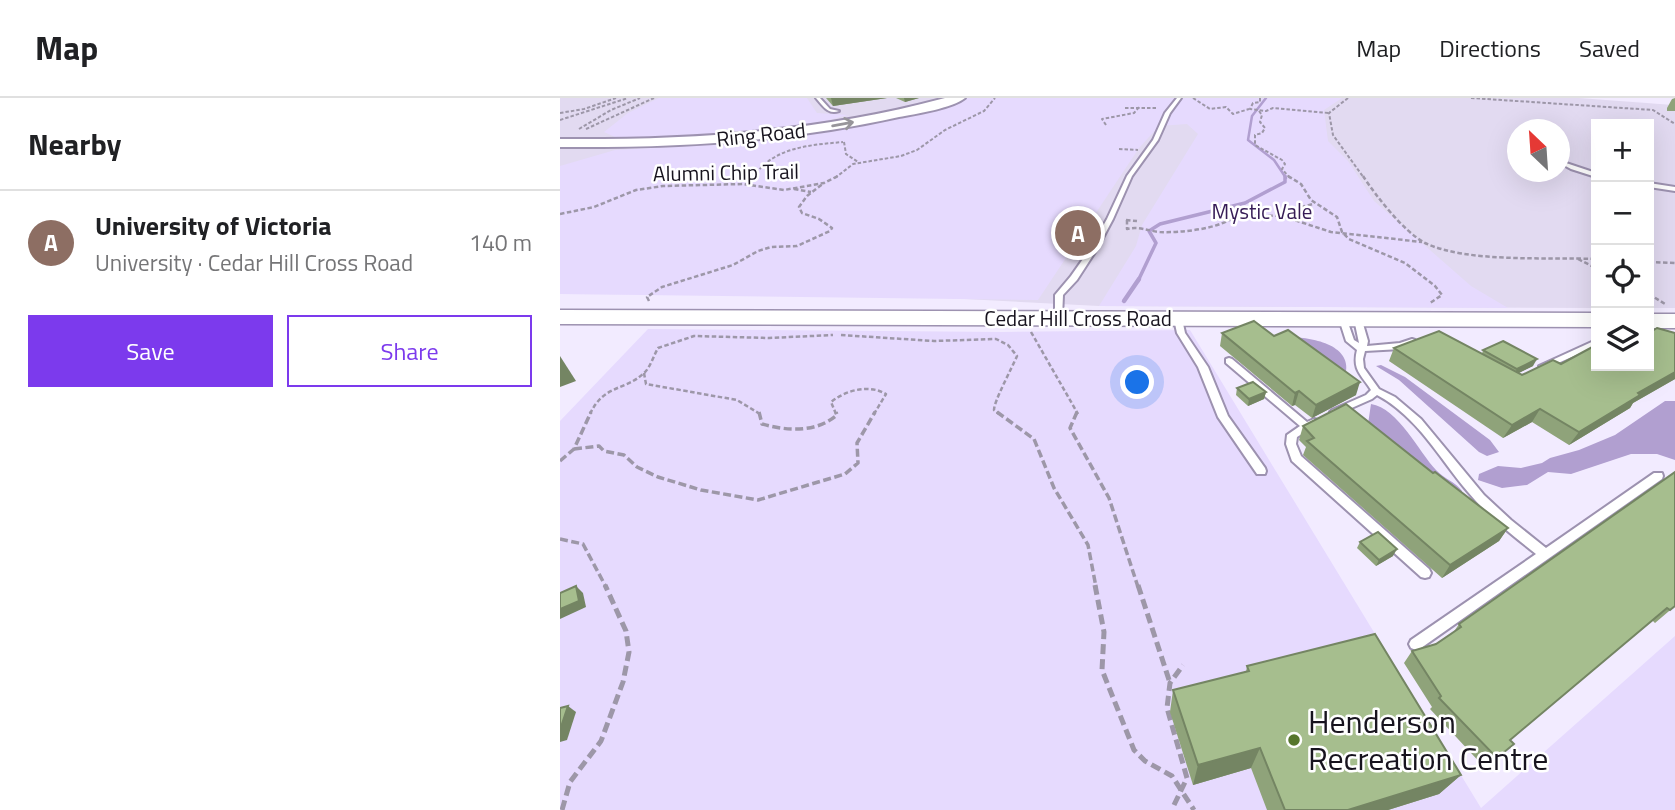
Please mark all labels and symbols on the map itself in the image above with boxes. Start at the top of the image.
street label: Ring Road [715,113,807,155]
one-way arrow [831,117,854,130]
north arrow [1507,119,1570,182]
street label: Alumni Chip Trail [653,155,799,189]
park label: Mystic Vale [1212,195,1312,227]
pin: A [1055,207,1101,259]
street label: Cedar Hill Cross Road [984,302,1172,334]
your location [1120,365,1154,399]
place label: Henderson Recreation Centre [1308,697,1548,782]
marker: Henderson Recreation Centre [1286,732,1302,748]

